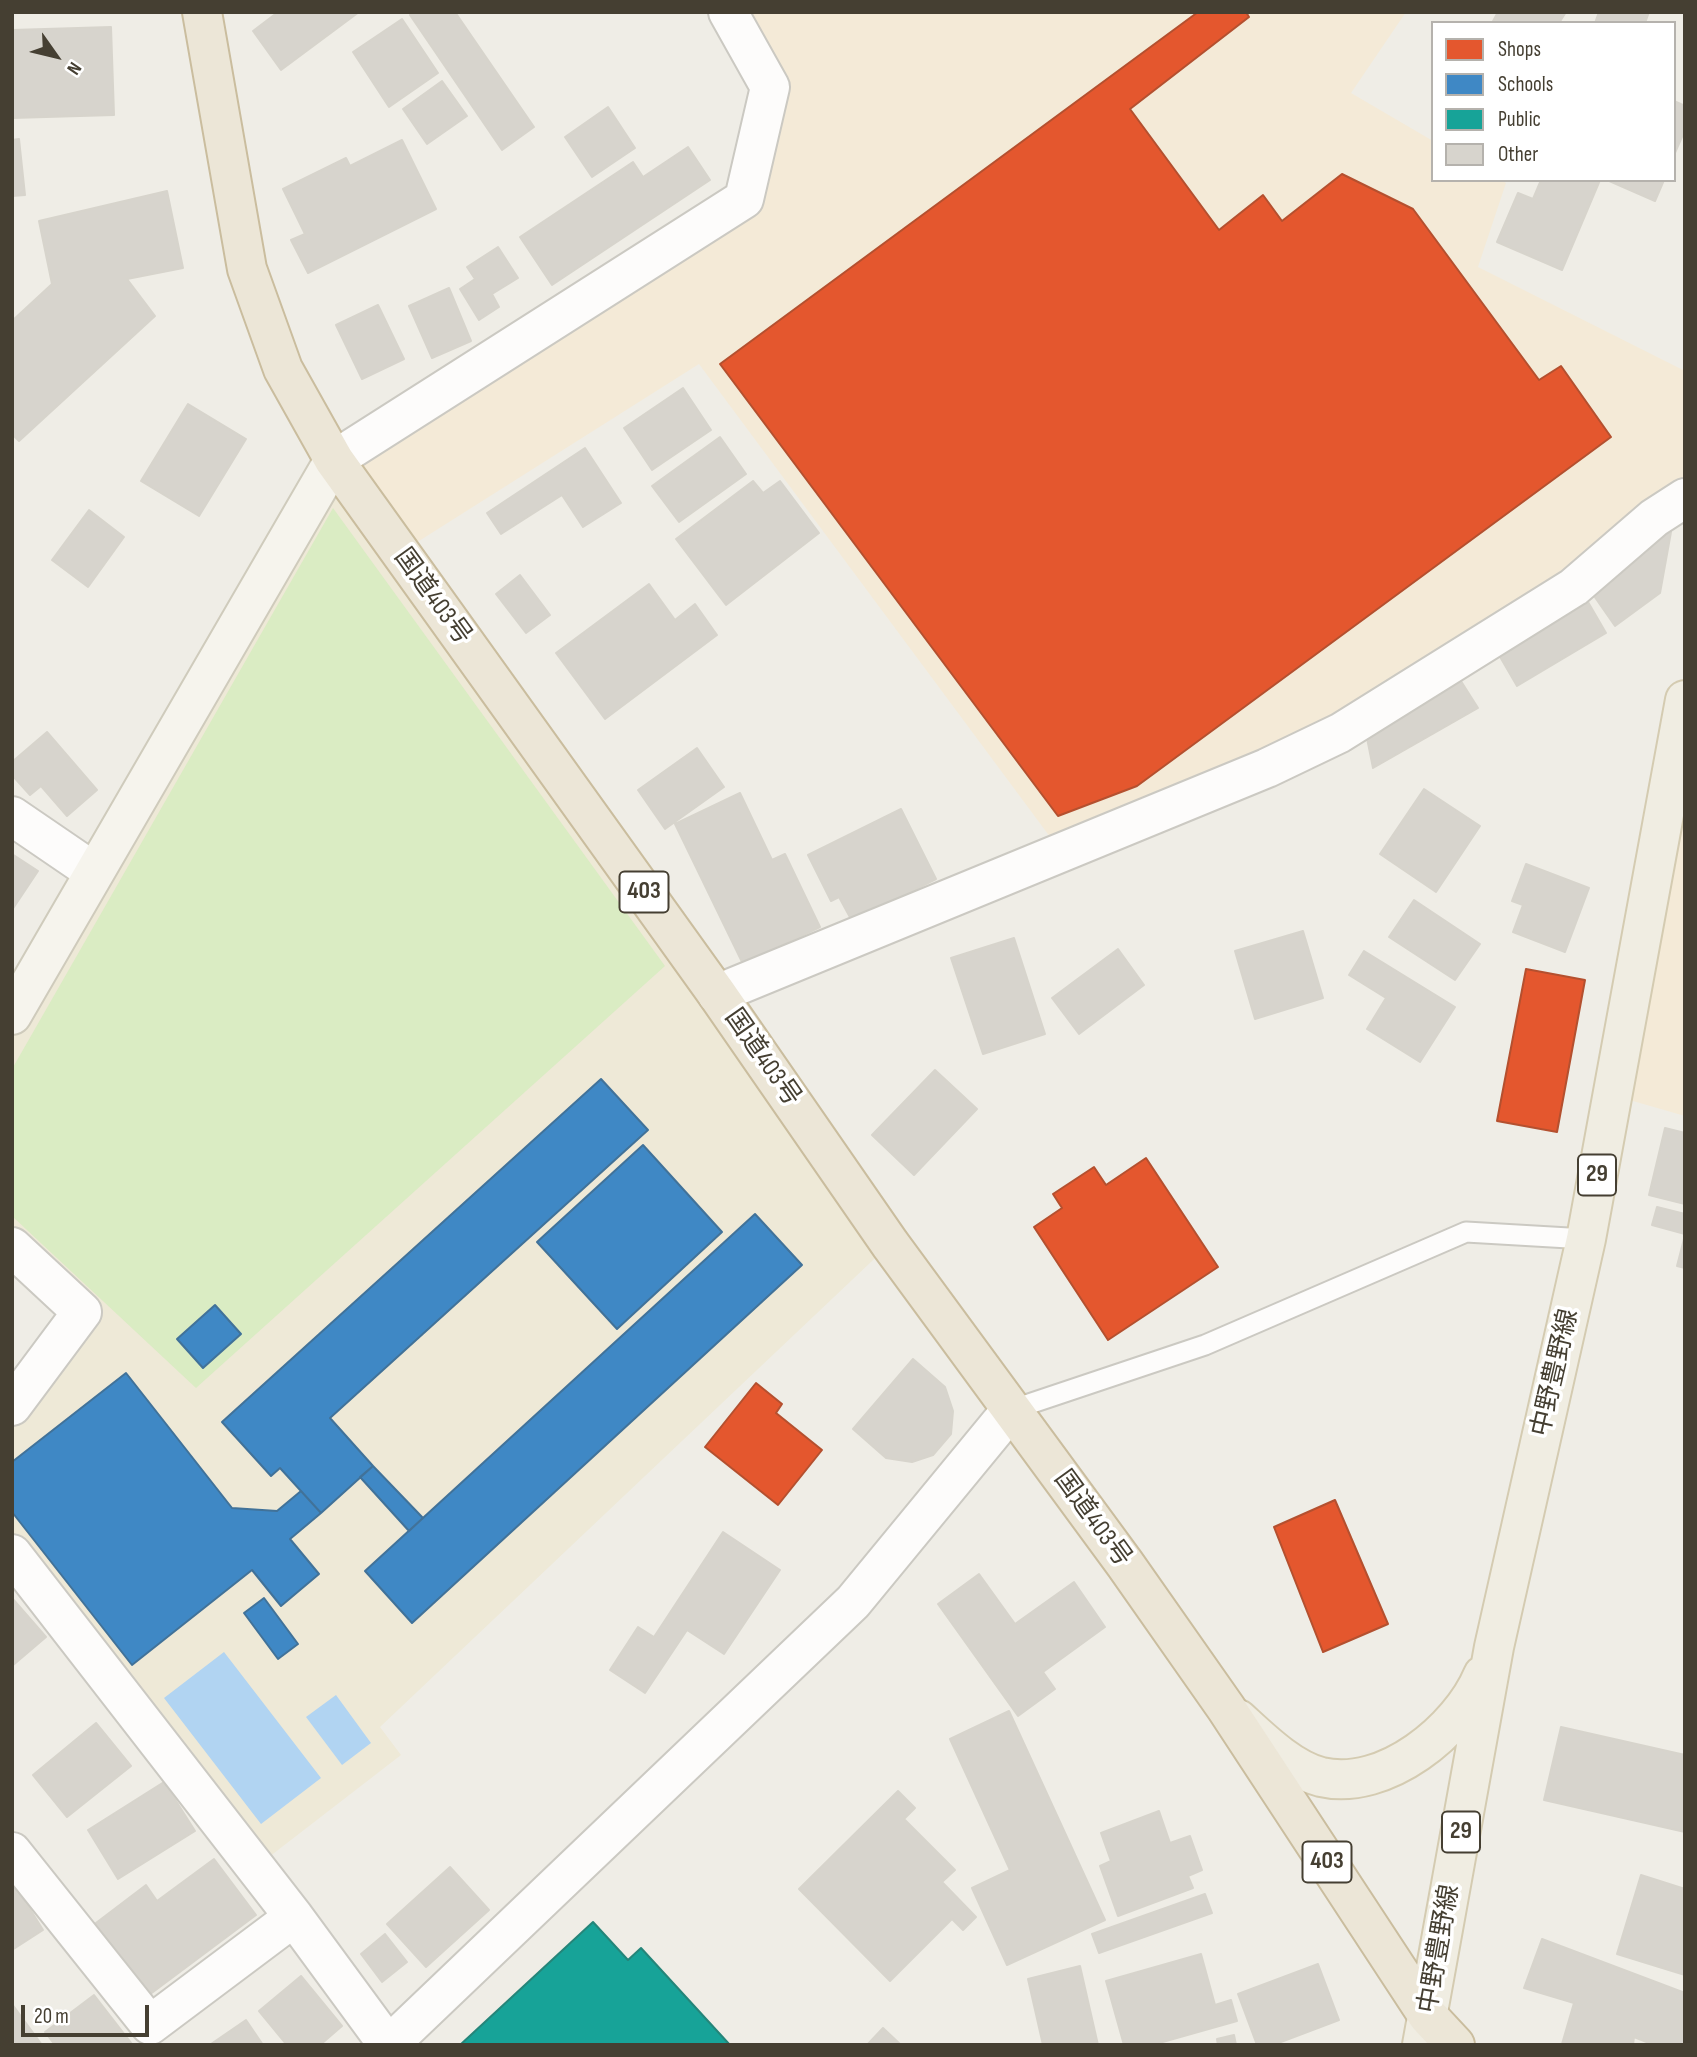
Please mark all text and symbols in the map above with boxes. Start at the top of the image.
north arrow [21,21,91,91]
legend [1431,21,1676,182]
text: Shops [1498,37,1541,62]
text: N [61,57,86,79]
text: Schools [1498,72,1553,97]
text: Public [1498,107,1541,132]
text: Other [1498,142,1538,167]
street label: 国道403号 [387,543,477,651]
road number: 403 [620,872,668,912]
street label: 国道403号 [717,1003,807,1113]
road number: 29 [1578,1154,1616,1196]
street label: 中野豊野線 [1526,1306,1586,1440]
street label: 国道403号 [1047,1465,1137,1573]
road number: 29 [1442,1812,1480,1853]
road number: 403 [1302,1842,1352,1882]
street label: 中野豊野線 [1413,1882,1467,2016]
scale bar [24,1990,152,2034]
text: 20 m [34,2004,69,2029]

